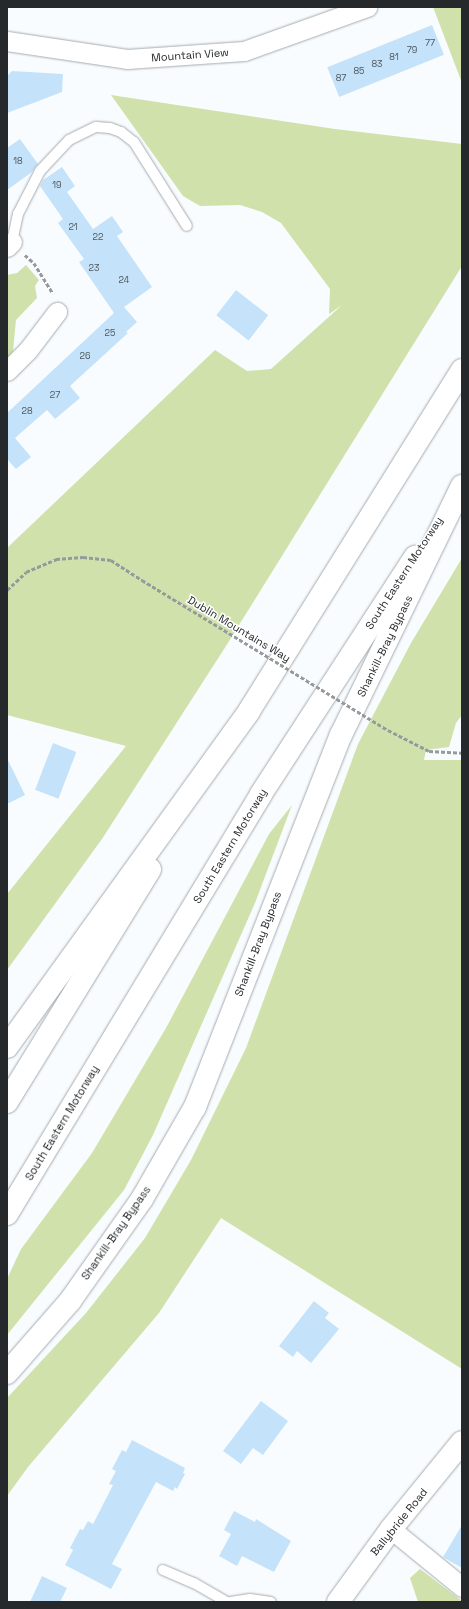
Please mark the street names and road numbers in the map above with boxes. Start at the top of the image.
street label: Mountain View [151,46,229,64]
street label: South Eastern Motorway [363,514,445,632]
street label: Dublin Mountains Way [185,593,293,665]
street label: Shankill-Bray Bypass [355,593,415,699]
street label: South Eastern Motorway [190,786,270,906]
street label: Shankill-Bray Bypass [232,890,284,998]
street label: South Eastern Motorway [22,1063,102,1183]
street label: Shankill-Bray Bypass [79,1184,153,1282]
street label: Ballybride Road [368,1486,430,1558]

